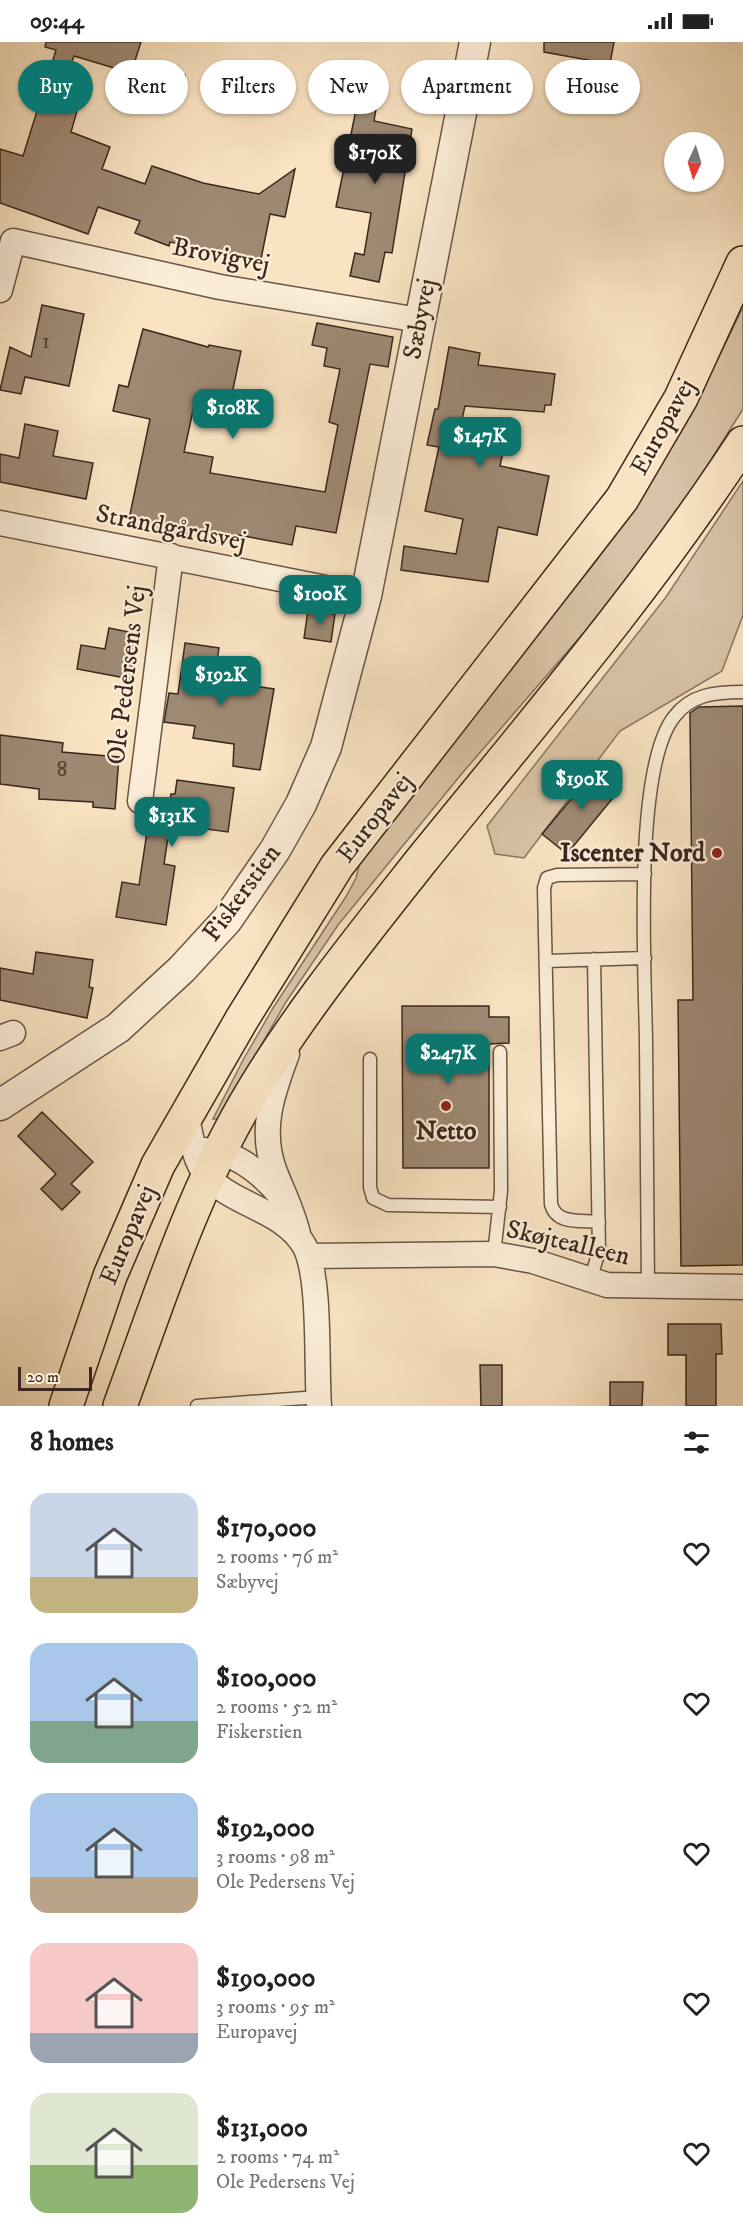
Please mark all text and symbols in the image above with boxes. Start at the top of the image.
text: 09:44 [30,8,84,35]
chip: Buy [18,60,93,114]
chip: Rent [105,60,188,114]
chip: Filters [200,60,296,114]
chip: New [308,60,389,114]
chip: Apartment [401,60,533,114]
chip: House [545,60,640,114]
north arrow [664,132,724,192]
map controls [664,132,724,192]
pin: $170K [333,134,417,185]
text: $170K [348,141,402,166]
street label: Brovigvej [169,230,273,282]
street label: Sæbyvej [396,276,444,362]
house number: 1 [42,328,50,355]
street label: Europavej [623,373,703,481]
pin: $108K [191,389,275,440]
text: $108K [206,396,260,421]
pin: $147K [438,417,522,468]
text: $147K [453,424,507,449]
street label: Strandgårdsvej [93,497,249,559]
pin: $100K [278,575,362,626]
text: $100K [293,582,347,607]
street label: Ole Pedersens Vej [100,583,154,767]
pin: $192K [179,656,263,707]
text: $192K [195,663,247,688]
house number: 8 [56,756,68,783]
pin: $190K [540,760,624,811]
street label: Europavej [329,766,421,870]
text: $190K [556,767,609,792]
pin: $131K [130,797,214,848]
text: $131K [148,804,196,829]
street label: Fiskerstien [196,837,289,948]
place label: Iscenter Nord [560,837,706,870]
marker: Iscenter Nord [710,846,724,860]
pin: $247K [406,1034,490,1085]
text: $247K [420,1041,476,1066]
marker: Netto [439,1099,453,1113]
place label: Netto [416,1115,477,1148]
street label: Europavej [92,1180,164,1290]
street label: Skøjtealleen [503,1213,633,1273]
scale bar [18,1364,92,1392]
text: 20 m [27,1367,59,1387]
text: 8 homes [30,1426,114,1459]
icon: filters [680,1426,713,1459]
text: $170,000 [216,1512,316,1545]
icon: home [78,1517,150,1589]
icon: heart [680,1537,713,1570]
text: 2 rooms · 76 m² [216,1545,338,1570]
text: Sæbyvej [216,1570,279,1595]
text: $100,000 [216,1662,317,1695]
icon: home [78,1667,150,1739]
icon: heart [680,1687,713,1720]
text: 2 rooms · 52 m² [216,1695,337,1720]
text: Fiskerstien [216,1720,303,1745]
text: $192,000 [216,1812,315,1845]
icon: home [78,1817,150,1889]
icon: heart [680,1837,713,1870]
text: 3 rooms · 98 m² [216,1845,335,1870]
text: Ole Pedersens Vej [216,1870,355,1895]
text: $190,000 [216,1962,316,1995]
icon: home [78,1967,150,2039]
icon: heart [680,1987,713,2020]
text: 3 rooms · 95 m² [216,1995,335,2020]
text: Europavej [216,2020,297,2045]
text: $131,000 [216,2112,308,2145]
icon: home [78,2117,150,2189]
icon: heart [680,2137,713,2170]
text: 2 rooms · 74 m² [216,2145,339,2170]
text: Ole Pedersens Vej [216,2170,355,2195]

